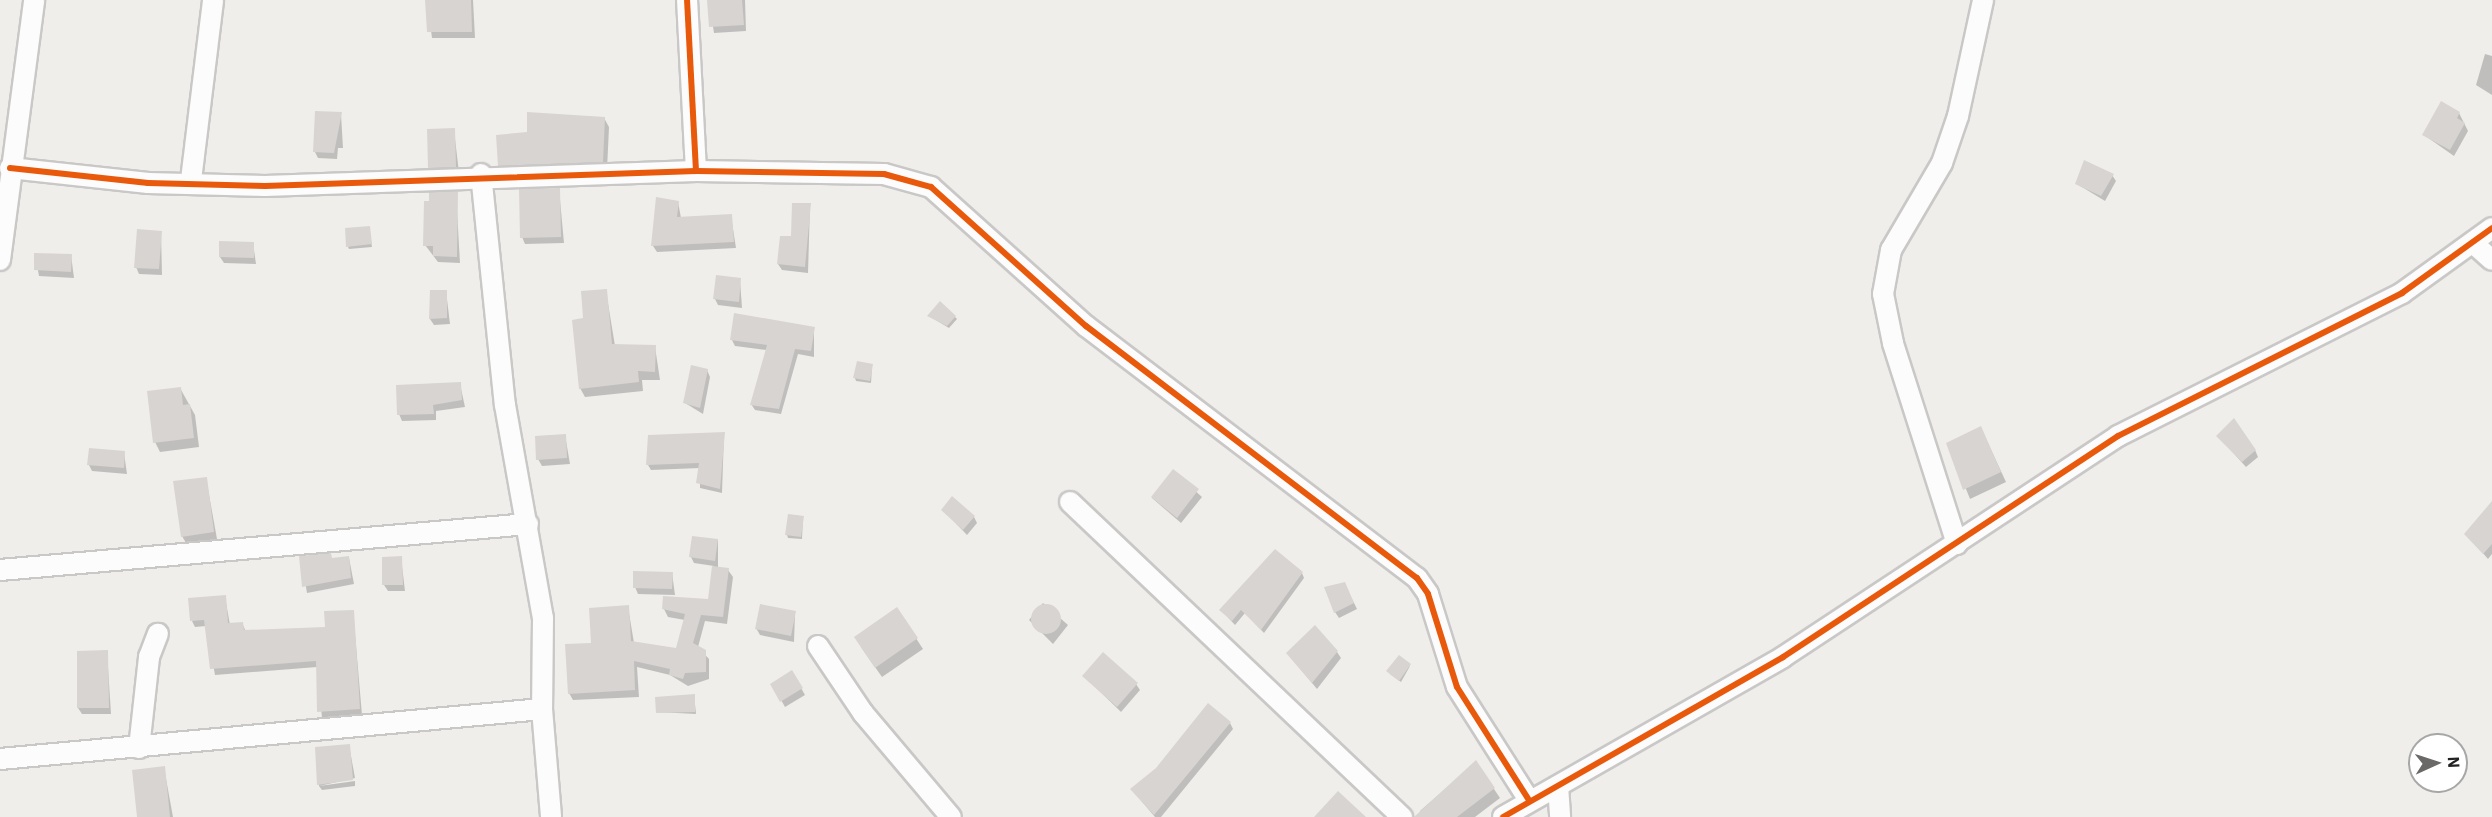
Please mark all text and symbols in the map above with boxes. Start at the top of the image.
north arrow [2408,733,2468,793]
text: N [2444,756,2464,768]

